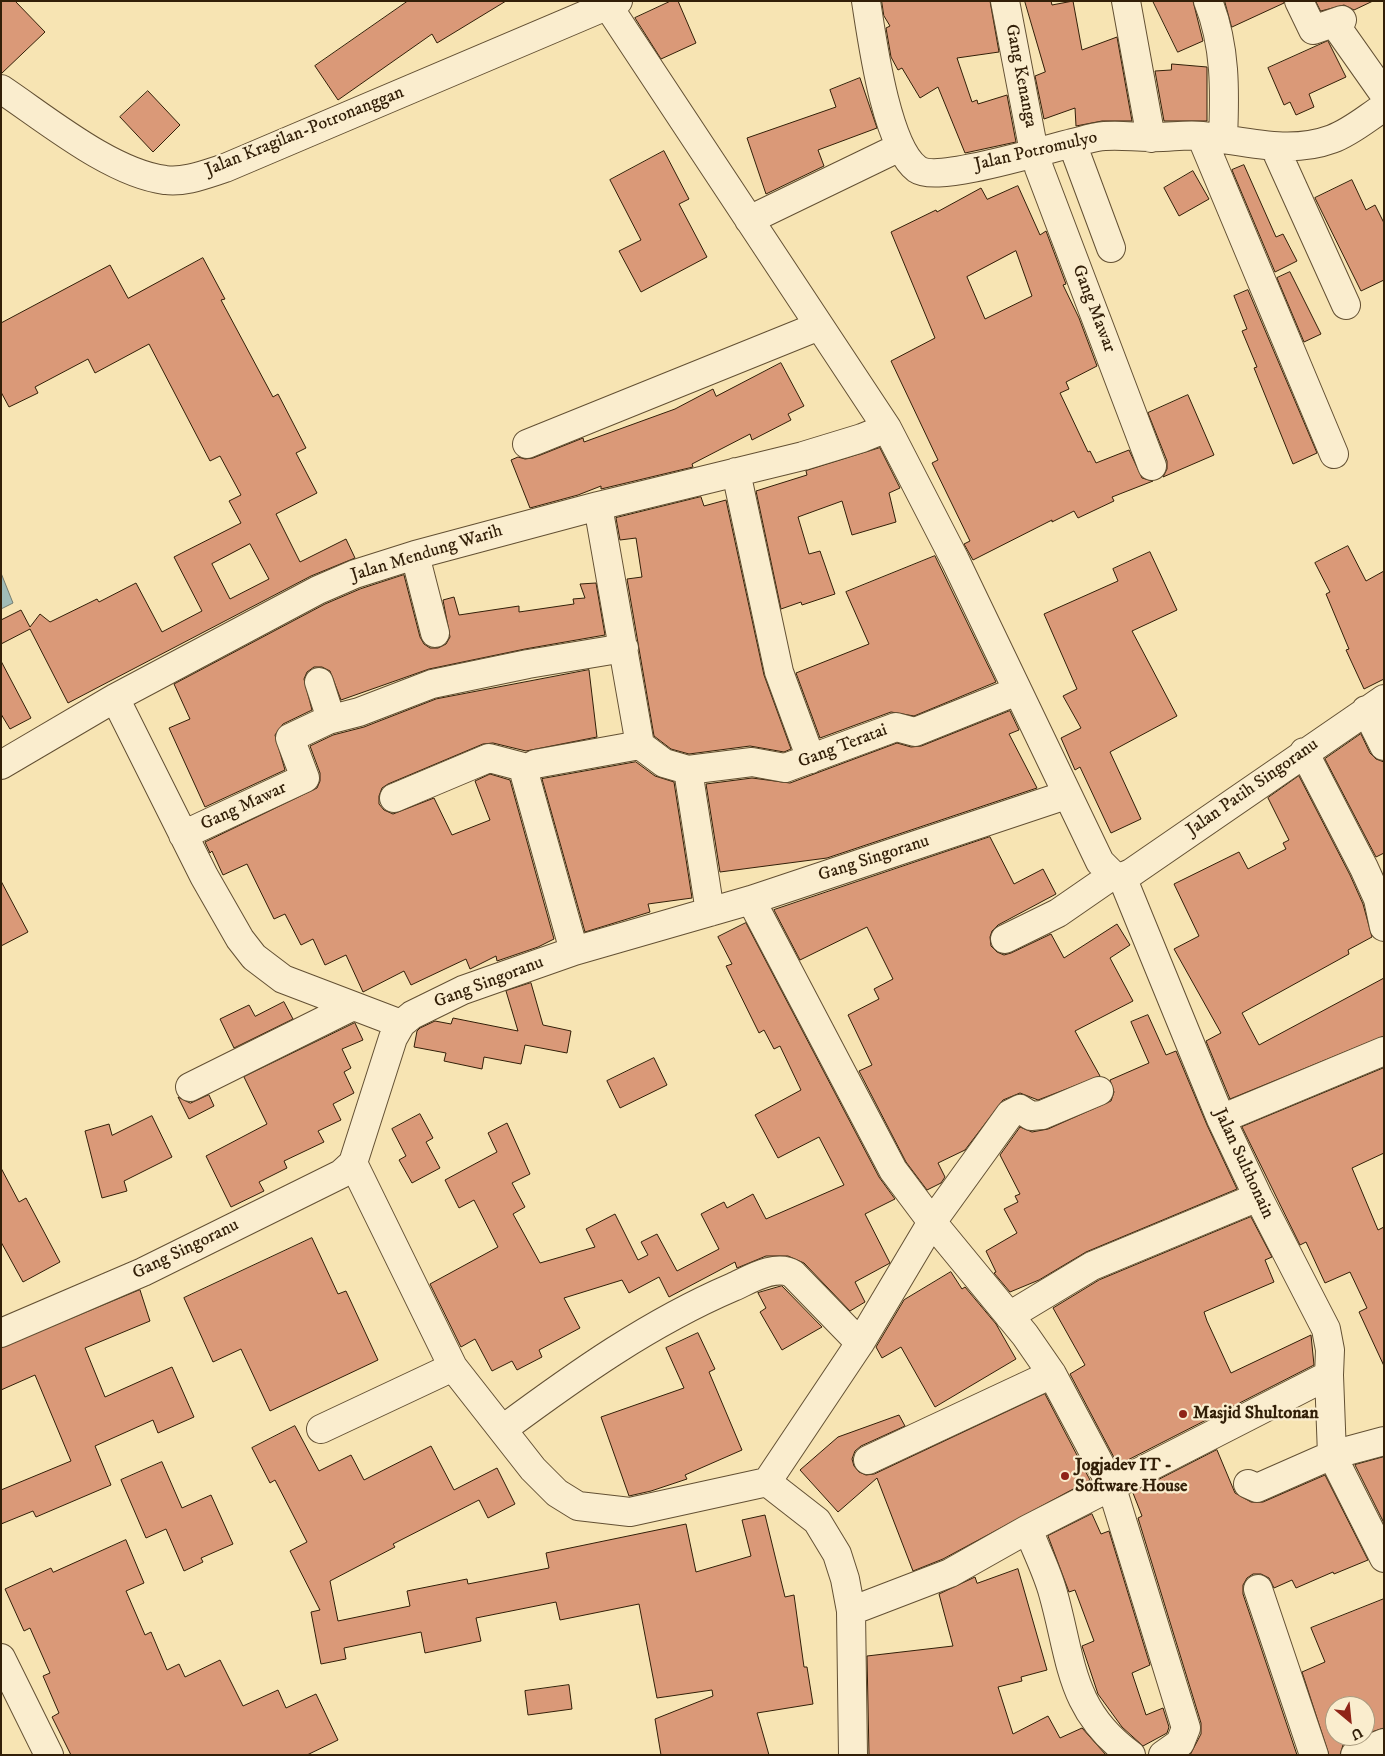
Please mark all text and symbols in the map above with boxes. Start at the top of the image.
street label: Gang Kenanga [999,22,1041,130]
street label: Jalan Kragilan-Potronanggan [203,82,407,182]
street label: Jalan Potromulyo [972,127,1100,177]
street label: Gang Mawar [1066,262,1120,356]
street label: Jalan Mendung Warih [349,521,505,587]
street label: Gang Teratai [795,720,891,774]
street label: Jalan Patih Singoranu [1183,734,1323,842]
street label: Gang Mawar [198,778,290,836]
street label: Gang Singoranu [816,831,932,887]
street label: Gang Singoranu [431,952,547,1014]
street label: Jalan Sulthonain [1208,1105,1278,1223]
street label: Gang Singoranu [129,1215,243,1285]
place label: Masjid Shultonan [1193,1403,1319,1425]
marker: Masjid Shultonan [1177,1408,1189,1420]
place label: Jogjadev IT - Software House [1075,1455,1188,1498]
marker: Jogjadev IT - Software House [1059,1470,1071,1482]
north arrow [1325,1696,1375,1746]
text: U [1348,1723,1366,1744]

